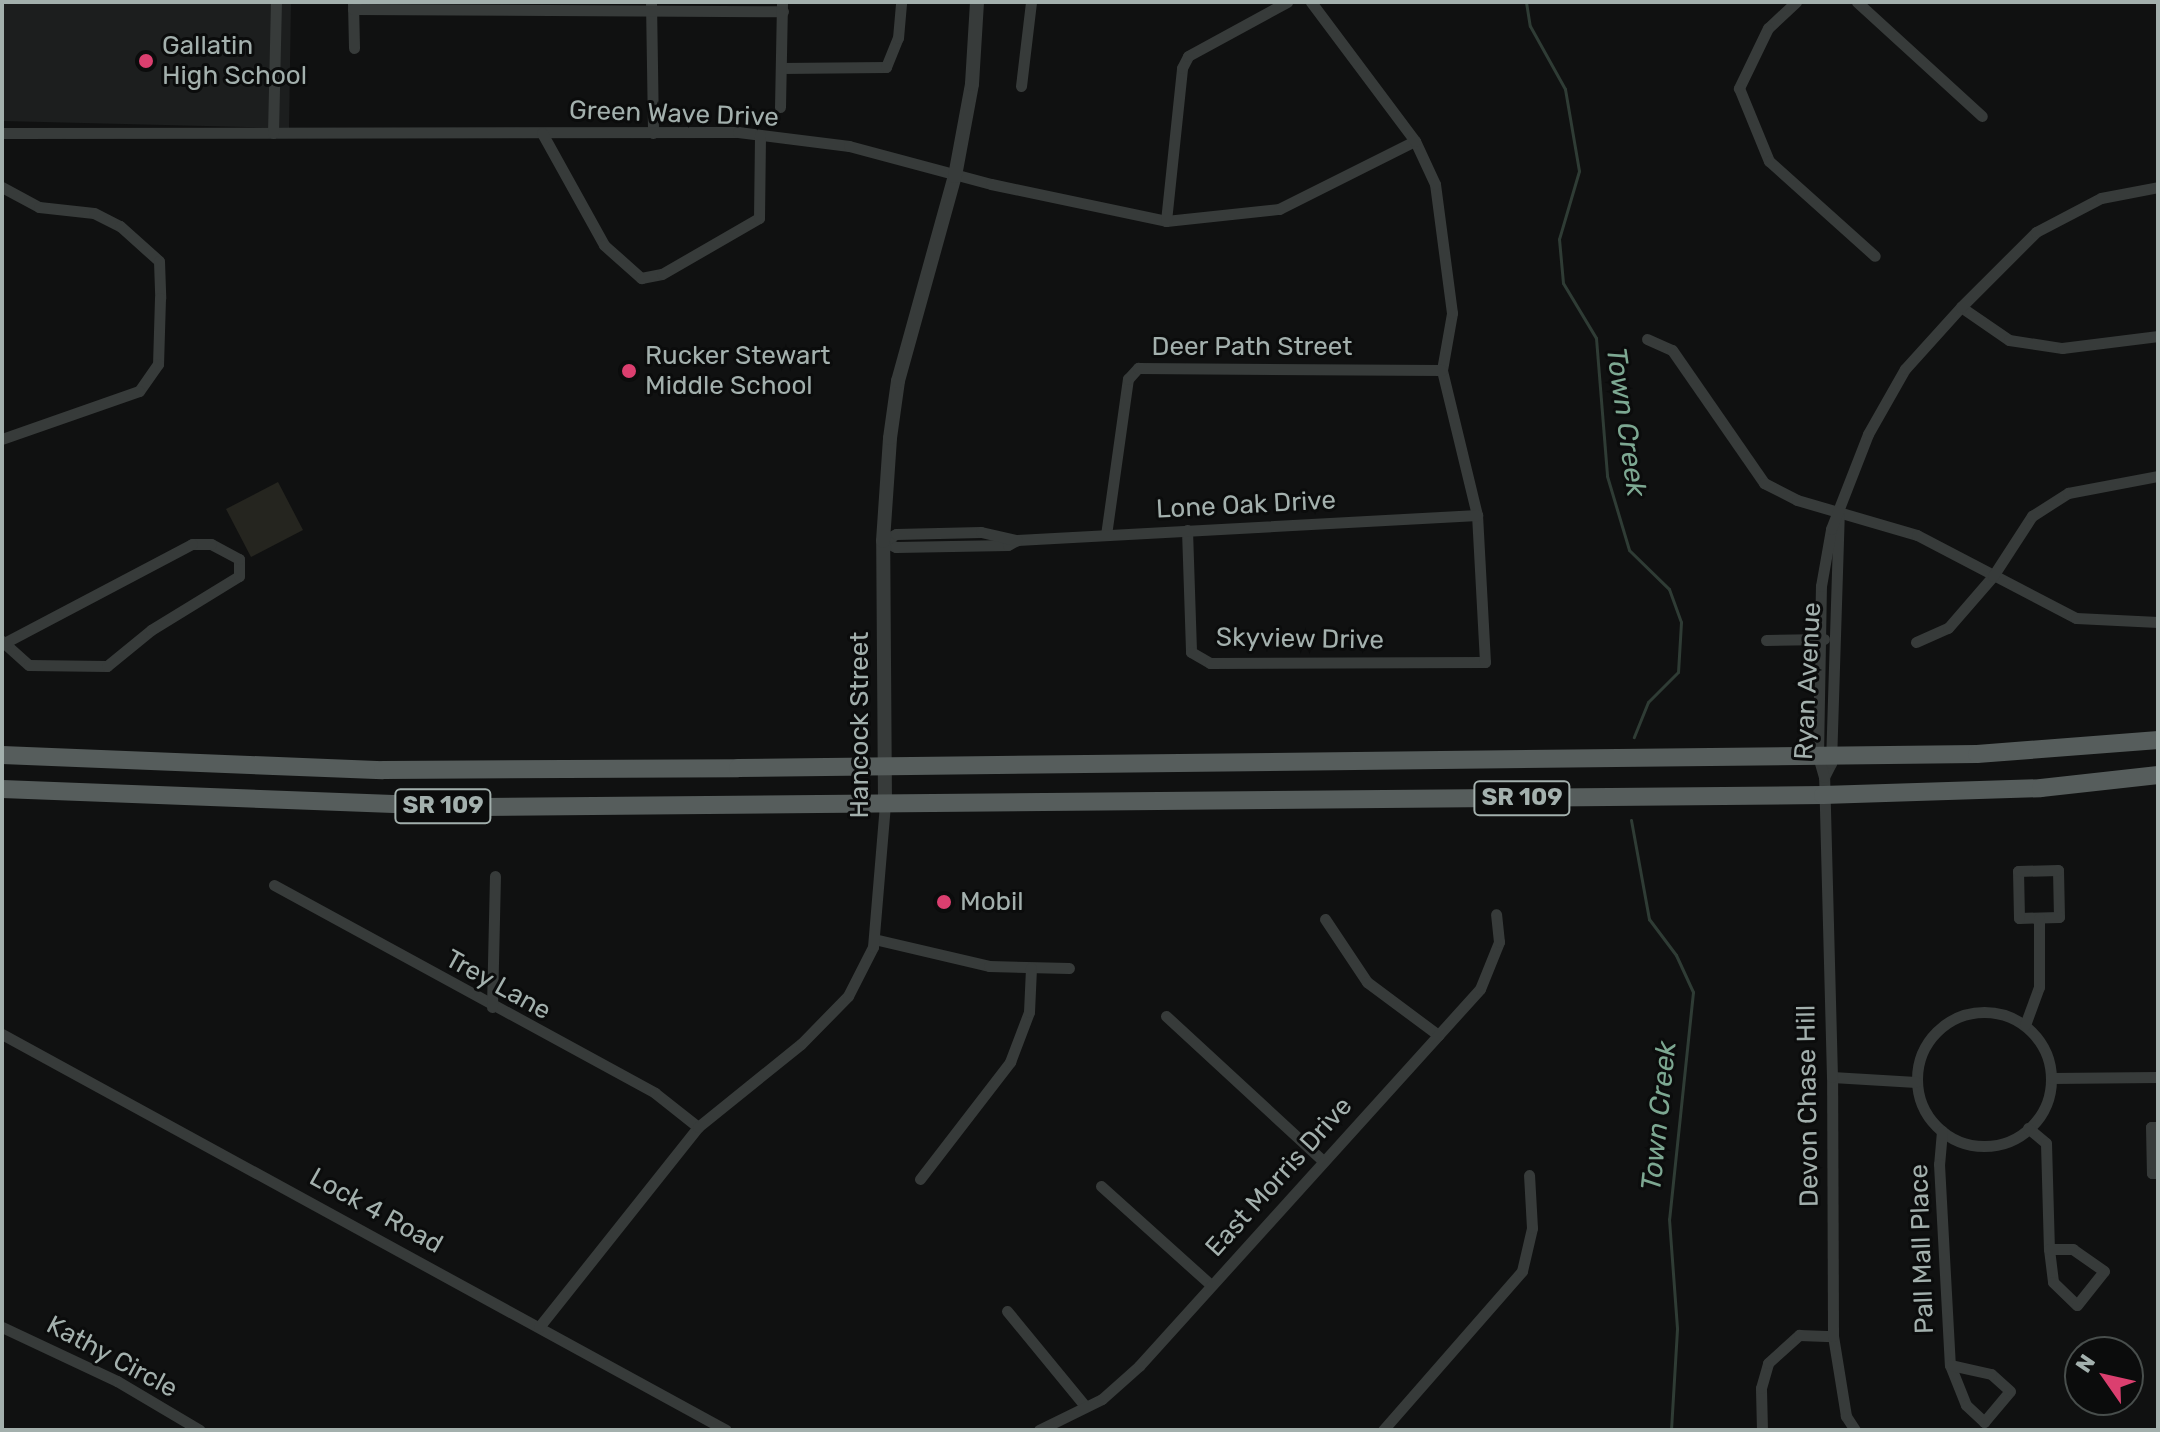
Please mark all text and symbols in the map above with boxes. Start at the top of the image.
place label: Gallatin High School [162,30,307,92]
marker: Gallatin High School [137,52,155,70]
street label: Green Wave Drive [568,95,780,133]
street label: Deer Path Street [1151,331,1353,363]
place label: Rucker Stewart Middle School [645,340,831,402]
water label: Town Creek [1599,345,1653,499]
marker: Rucker Stewart Middle School [620,362,638,380]
street label: Lone Oak Drive [1155,485,1337,525]
street label: Ryan Avenue [1788,601,1828,761]
street label: Skyview Drive [1215,622,1385,656]
street label: Hancock Street [844,631,876,819]
road number: SR 109 [1472,778,1572,818]
road number: SR 109 [393,786,493,826]
place label: Mobil [960,886,1024,918]
marker: Mobil [935,893,953,911]
street label: Trey Lane [439,943,557,1027]
street label: Devon Chase Hill [1791,1005,1825,1207]
water label: Town Creek [1634,1039,1684,1193]
street label: East Morris Drive [1199,1091,1359,1263]
street label: Lock 4 Road [304,1162,448,1260]
street label: Pall Mall Place [1903,1163,1941,1335]
street label: Kathy Circle [41,1309,183,1405]
north arrow [2064,1336,2144,1416]
text: N [2070,1349,2101,1378]

